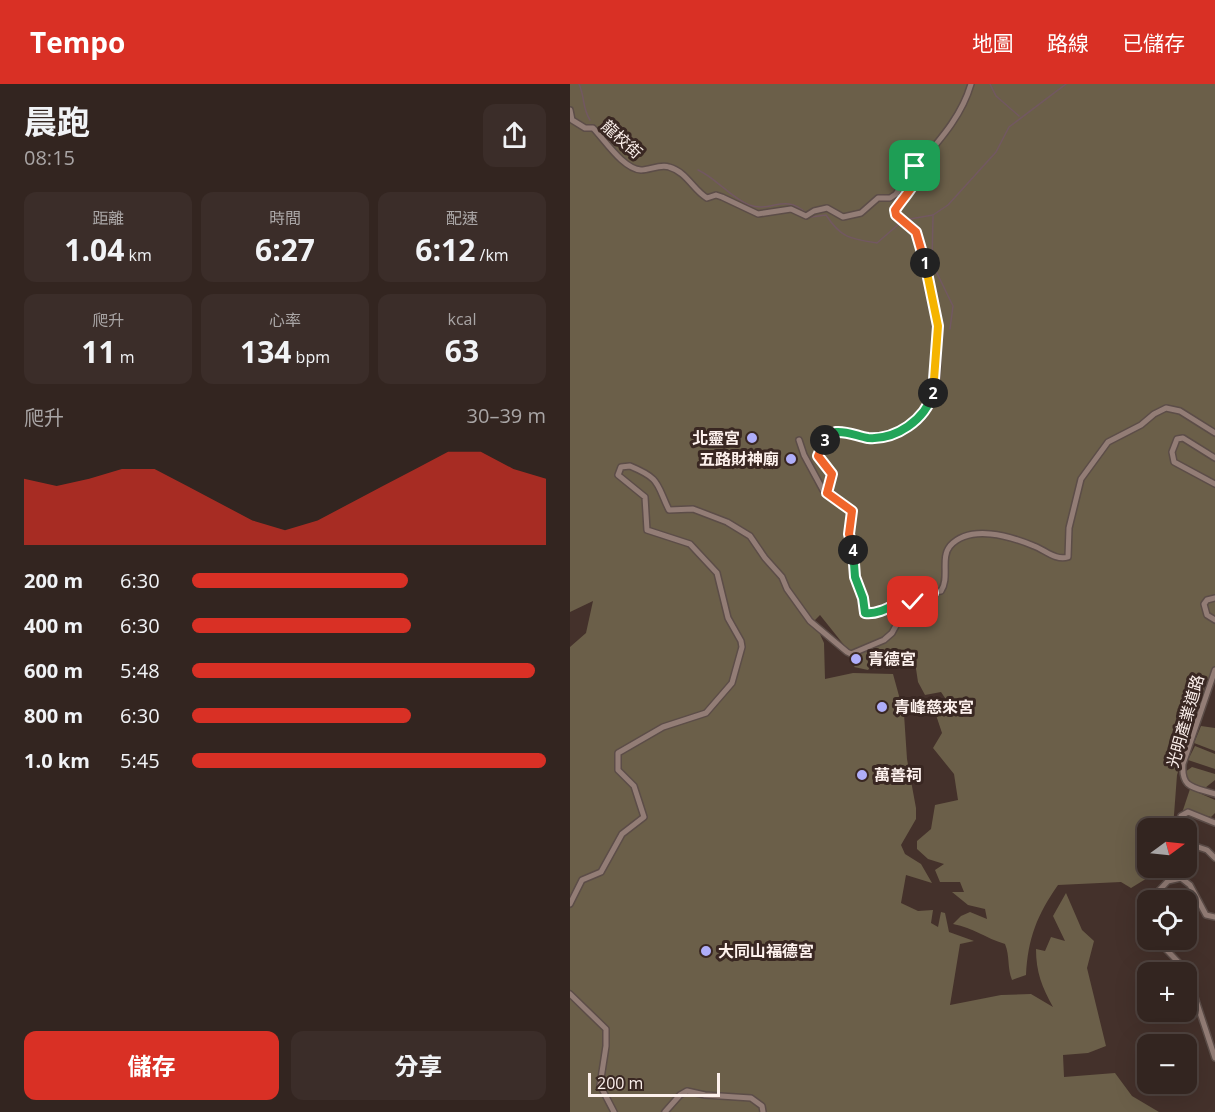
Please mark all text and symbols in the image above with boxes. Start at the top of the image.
text: Tempo [30,23,125,61]
text: 地圖 [972,29,1014,57]
text: 路線 [1047,29,1089,57]
text: 已儲存 [1122,29,1185,57]
text: 晨跑 [24,99,90,144]
button: share [483,104,546,167]
street label: 龍校街 [597,115,647,163]
pin [889,140,940,191]
text: 08:15 [24,144,75,171]
icon: arrive [898,149,931,182]
text: 距離 [92,207,124,229]
text: 時間 [269,207,301,229]
text: 配速 [446,207,478,229]
text: 1.04 [64,229,124,270]
text: 6:27 [255,229,315,270]
text: 6:12 [415,229,475,270]
text: km [124,244,152,266]
text: /km [475,244,509,266]
pin: 1 [910,248,940,278]
text: 1 [920,252,930,274]
text: kcal [448,308,477,330]
text: 爬升 [92,309,124,331]
text: 心率 [269,309,301,331]
text: 63 [445,330,479,371]
text: 11 [81,331,116,372]
text: 134 [240,331,291,372]
text: m [116,346,135,368]
text: bpm [291,346,330,368]
pin: 2 [918,378,948,408]
text: 2 [928,382,938,404]
text: 30–39 m [467,402,546,429]
text: 爬升 [24,404,64,431]
pin: 3 [810,425,840,455]
place label: 北靈宮 [692,427,740,449]
text: 3 [820,429,830,451]
marker: 北靈宮 [745,431,759,445]
place label: 五路財神廟 [699,448,779,470]
marker: 五路財神廟 [784,452,798,466]
pin: 4 [838,535,868,565]
text: 4 [848,539,858,561]
text: 200 m [24,567,83,594]
text: 6:30 [120,567,160,594]
pin [887,576,938,627]
icon: check [896,585,929,618]
text: 400 m [24,612,83,639]
text: 6:30 [120,612,160,639]
place label: 青德宮 [868,648,916,670]
marker: 青德宮 [849,652,863,666]
text: 600 m [24,657,83,684]
text: 5:48 [120,657,160,684]
street label: 光明產業道路 [1161,672,1209,770]
place label: 青峰慈來宮 [894,696,974,718]
marker: 青峰慈來宮 [875,700,889,714]
text: 800 m [24,702,83,729]
text: 6:30 [120,702,160,729]
text: 1.0 km [24,747,90,774]
text: 5:45 [120,747,160,774]
place label: 萬善祠 [874,764,922,786]
marker: 萬善祠 [855,768,869,782]
north arrow [1137,818,1197,878]
map controls [1137,818,1197,1094]
button: locate [1137,890,1197,950]
place label: 大同山福德宮 [718,940,814,962]
marker: 大同山福德宮 [699,944,713,958]
button: + [1137,962,1197,1022]
button: 儲存 [24,1031,279,1100]
button: 分享 [291,1031,546,1100]
button: − [1137,1034,1197,1094]
scale bar [588,1070,720,1098]
text: 200 m [597,1072,643,1094]

